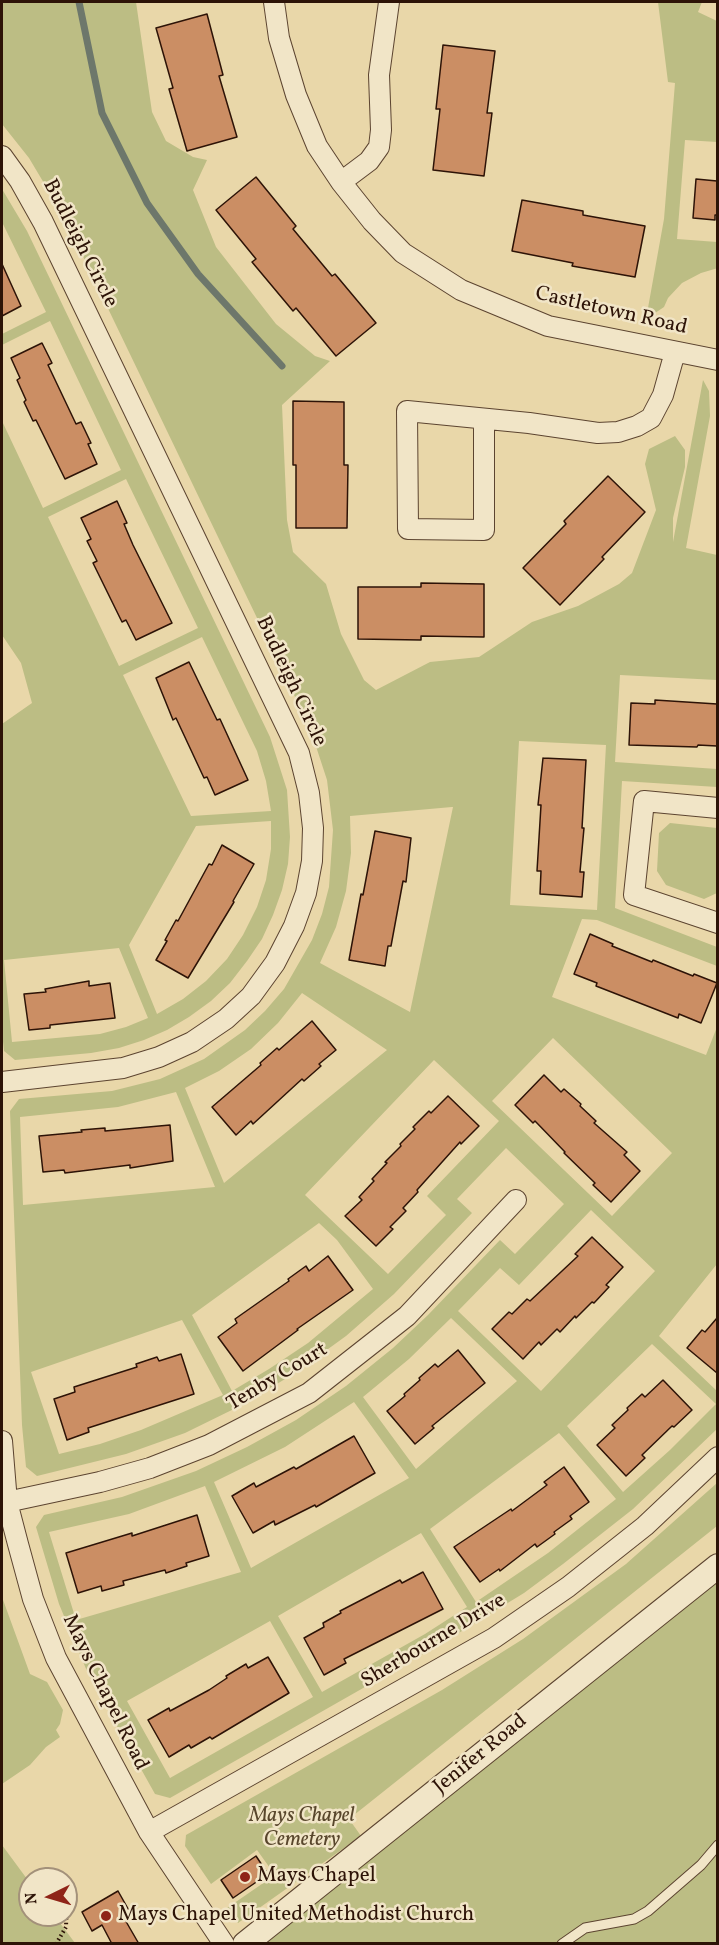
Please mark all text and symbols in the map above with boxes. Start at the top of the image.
street label: Budleigh Circle [36,176,122,312]
street label: Castletown Road [533,282,689,342]
street label: Budleigh Circle [249,613,331,751]
street label: Tenby Court [223,1338,333,1418]
street label: Sherbourne Drive [357,1589,511,1695]
street label: Mays Chapel Road [55,1611,153,1775]
street label: Jenifer Road [429,1710,533,1800]
park label: Mays Chapel Cemetery [249,1804,355,1854]
place label: Mays Chapel [257,1864,376,1890]
north arrow [18,1867,78,1927]
marker: Mays Chapel [238,1870,252,1884]
text: N [21,1892,44,1905]
place label: Mays Chapel United Methodist Church [118,1903,474,1929]
marker: Mays Chapel United Methodist Church [99,1909,113,1923]

